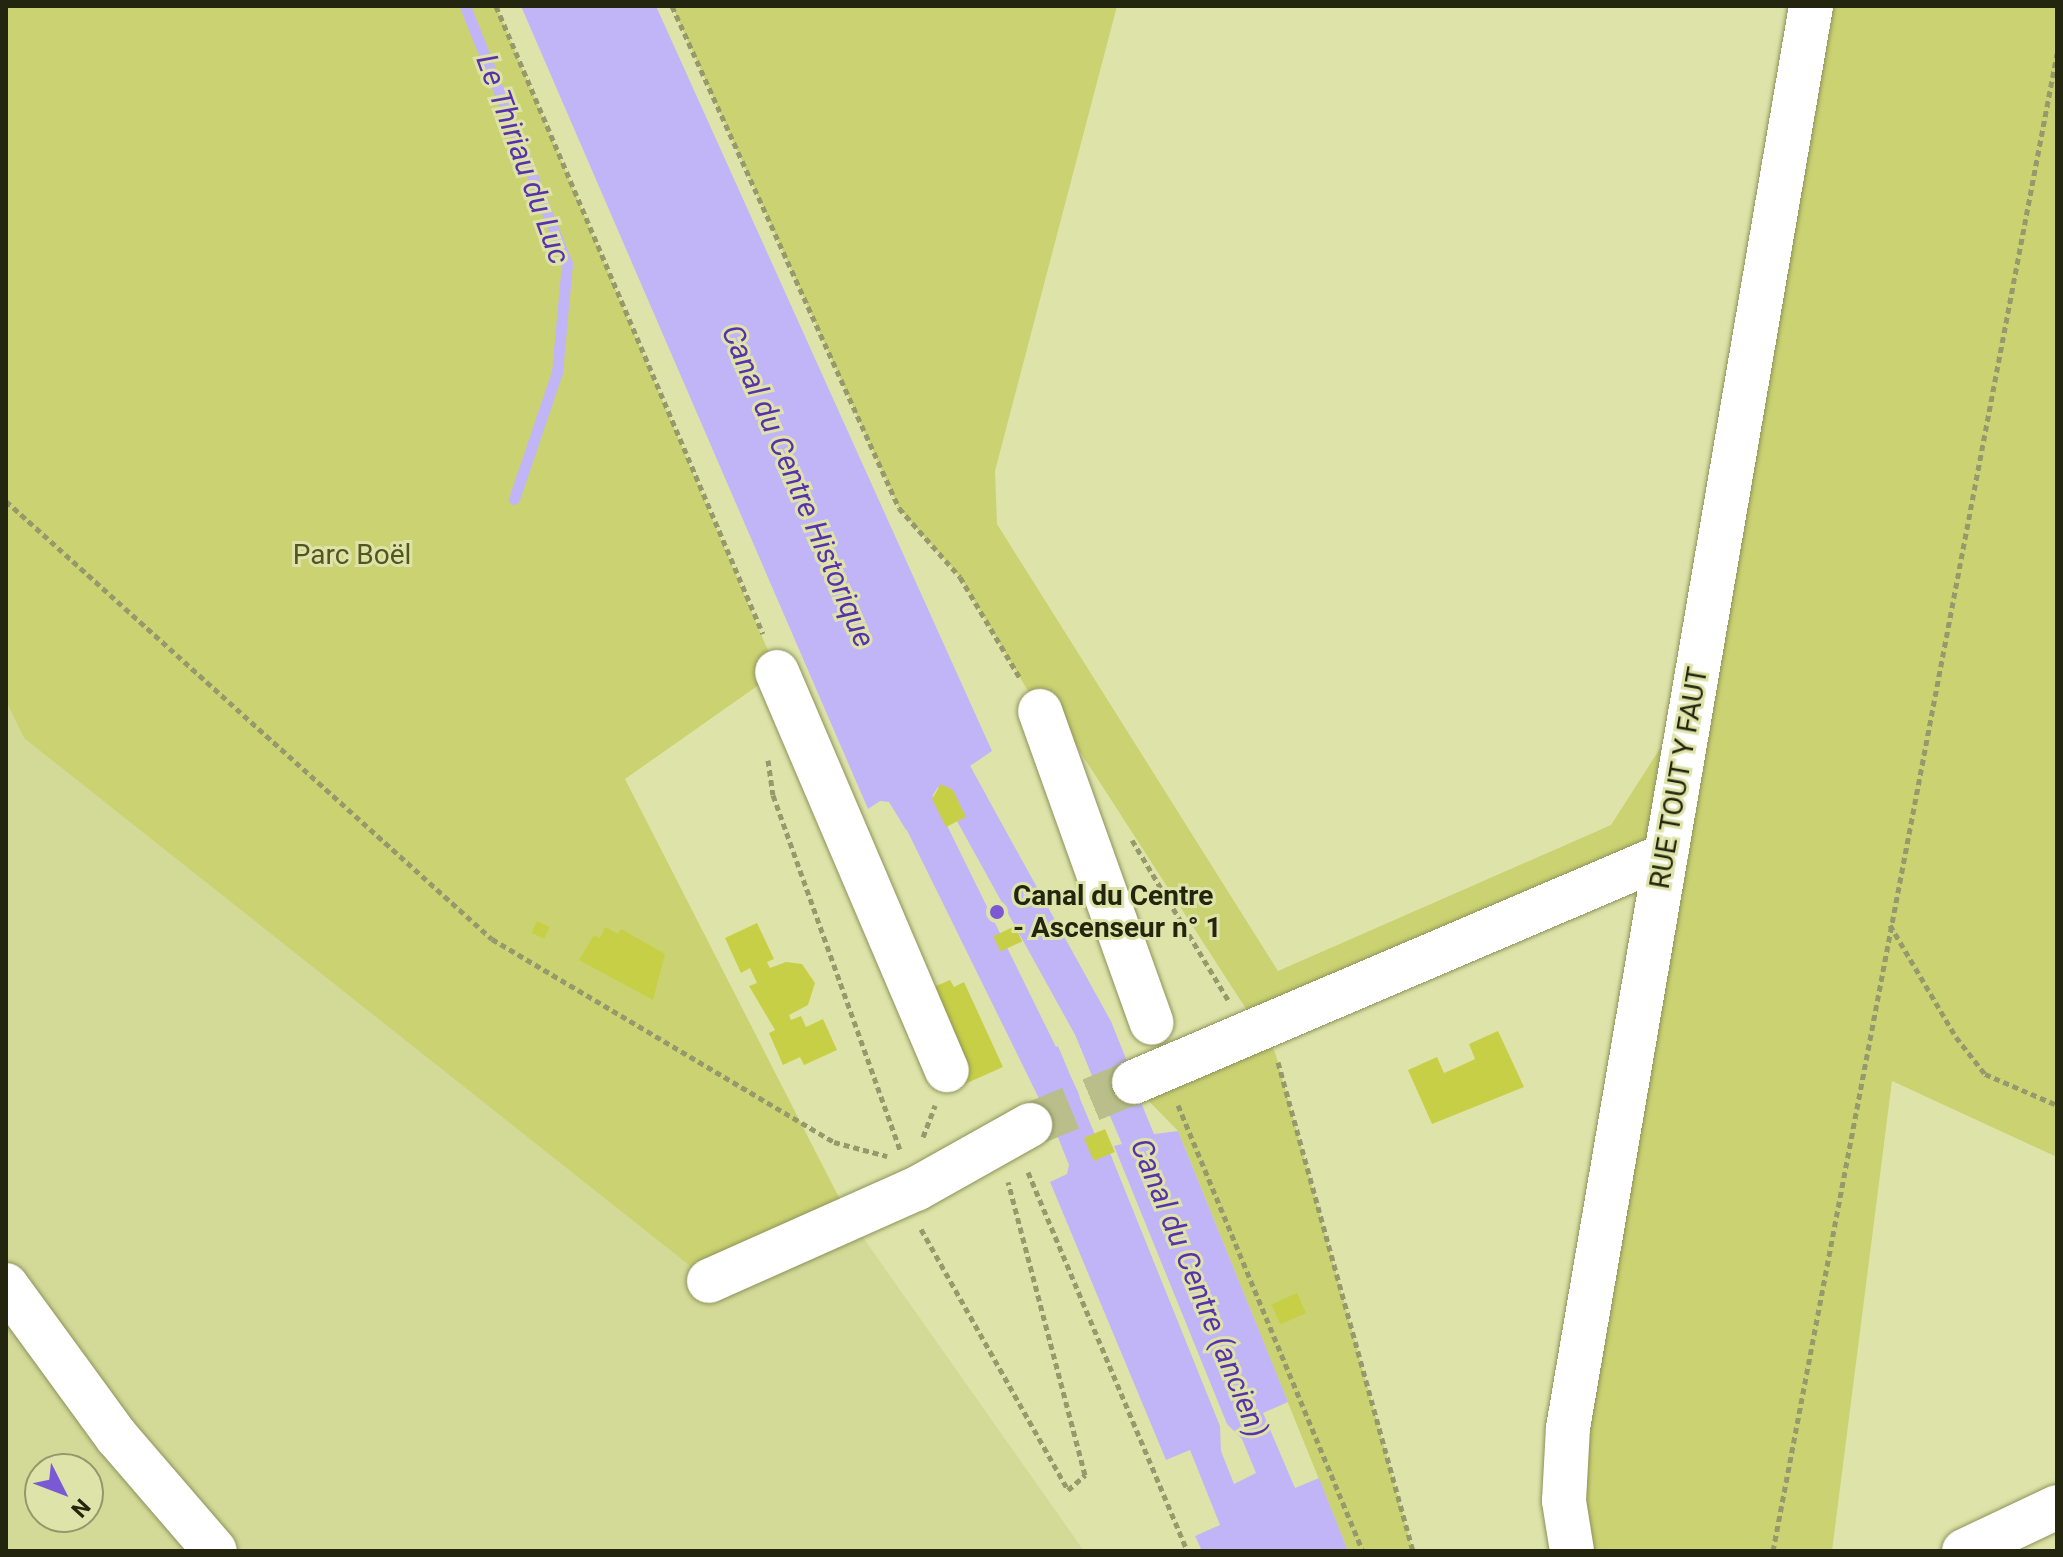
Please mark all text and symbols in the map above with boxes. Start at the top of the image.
water label: Le Thiriau du Luc [468,49,578,269]
water label: Canal du Centre Historique [714,319,882,653]
park label: Parc Boël [293,538,411,572]
street label: RUE TOUT Y FAUT [1643,664,1715,892]
place label: Canal du Centre - Ascenseur n° 1 [1013,879,1222,945]
marker: Canal du Centre - Ascenseur n° 1 [988,903,1006,921]
water label: Canal du Centre (ancien) [1123,1133,1275,1443]
north arrow [24,1453,104,1533]
text: N [66,1494,95,1522]

